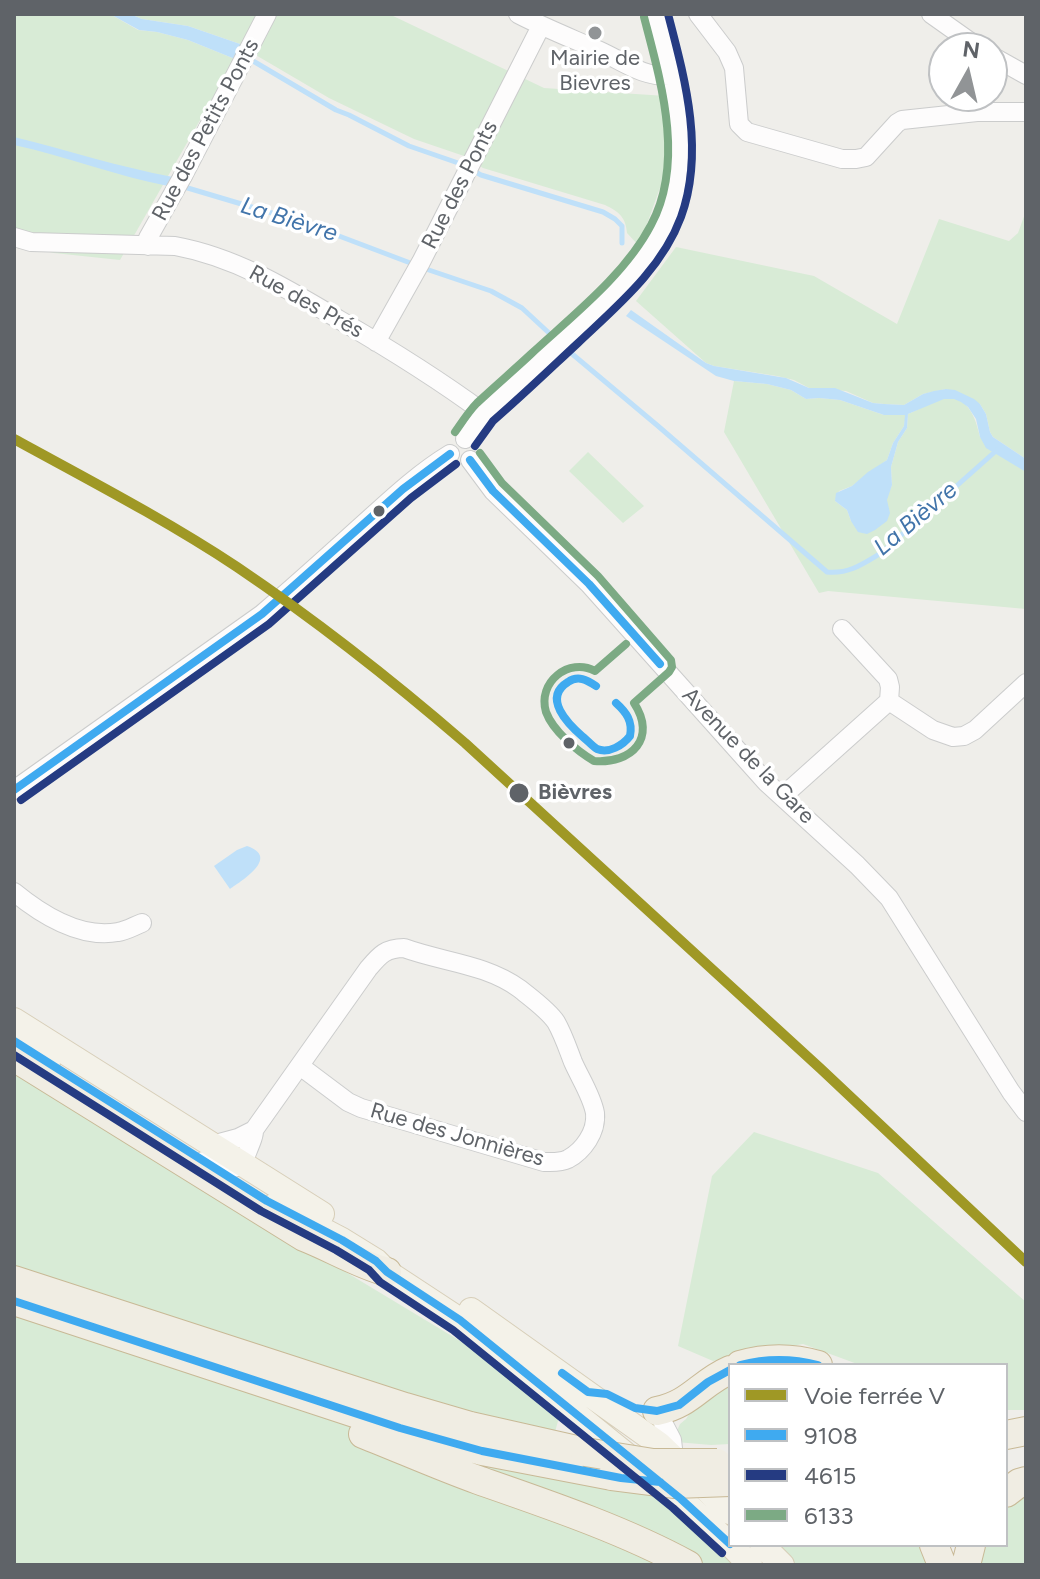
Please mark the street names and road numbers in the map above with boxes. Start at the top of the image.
street label: Rue des Petits Ponts [147,35,265,225]
street label: Rue des Ponts [416,117,504,253]
street label: Rue des Prés [244,260,368,344]
street label: Avenue de la Gare [676,682,820,830]
street label: Rue des Jonnières [367,1098,547,1172]

